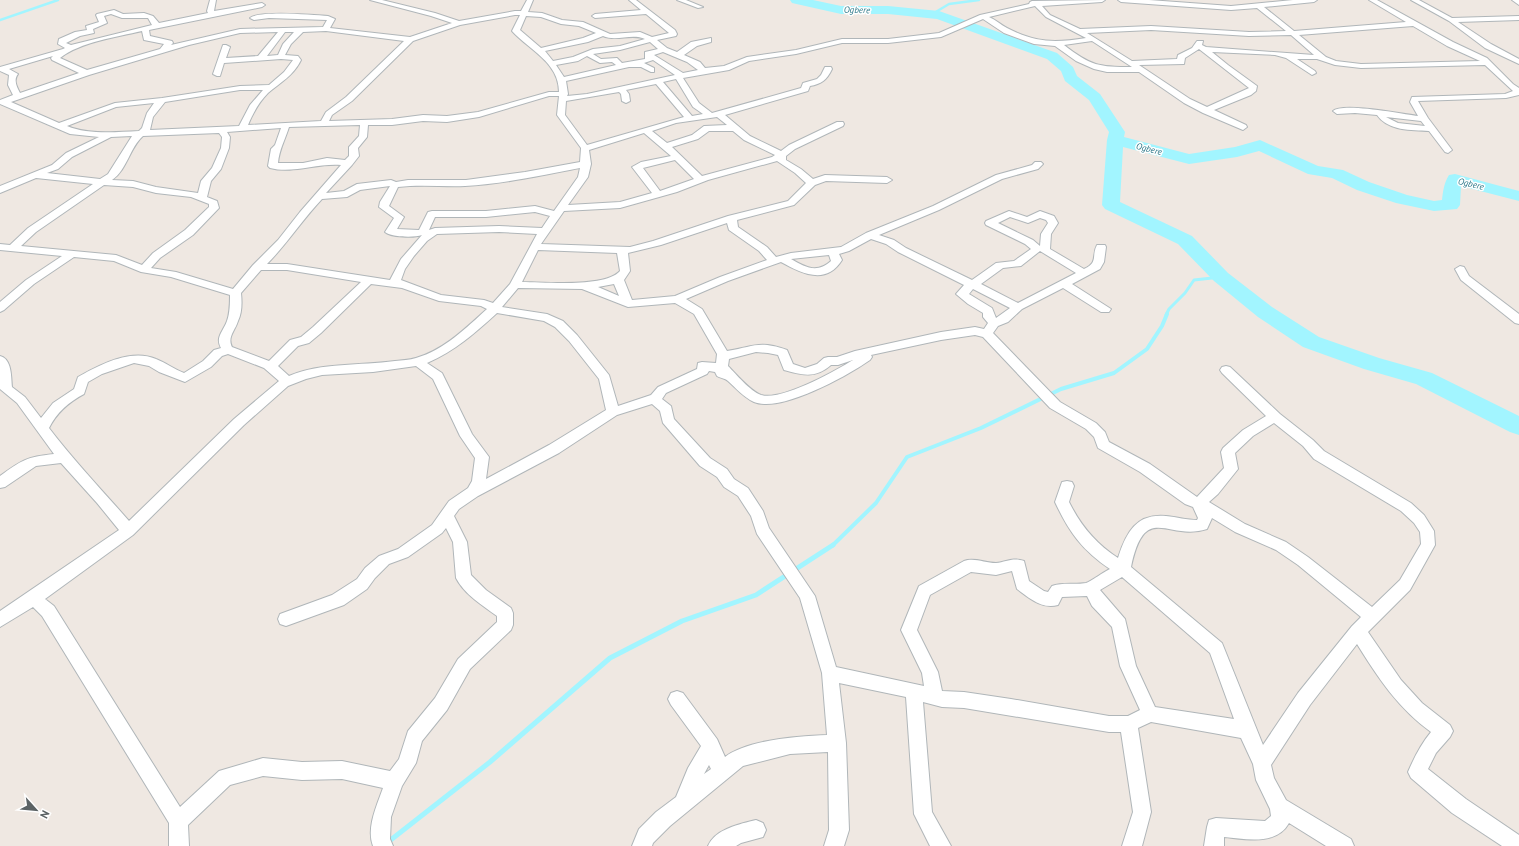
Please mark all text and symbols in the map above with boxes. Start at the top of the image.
water label: Ogbere [844,4,871,15]
water label: Ogbere [1135,140,1164,157]
water label: Ogbere [1457,175,1486,192]
north arrow [16,790,56,830]
text: N [37,808,53,821]

